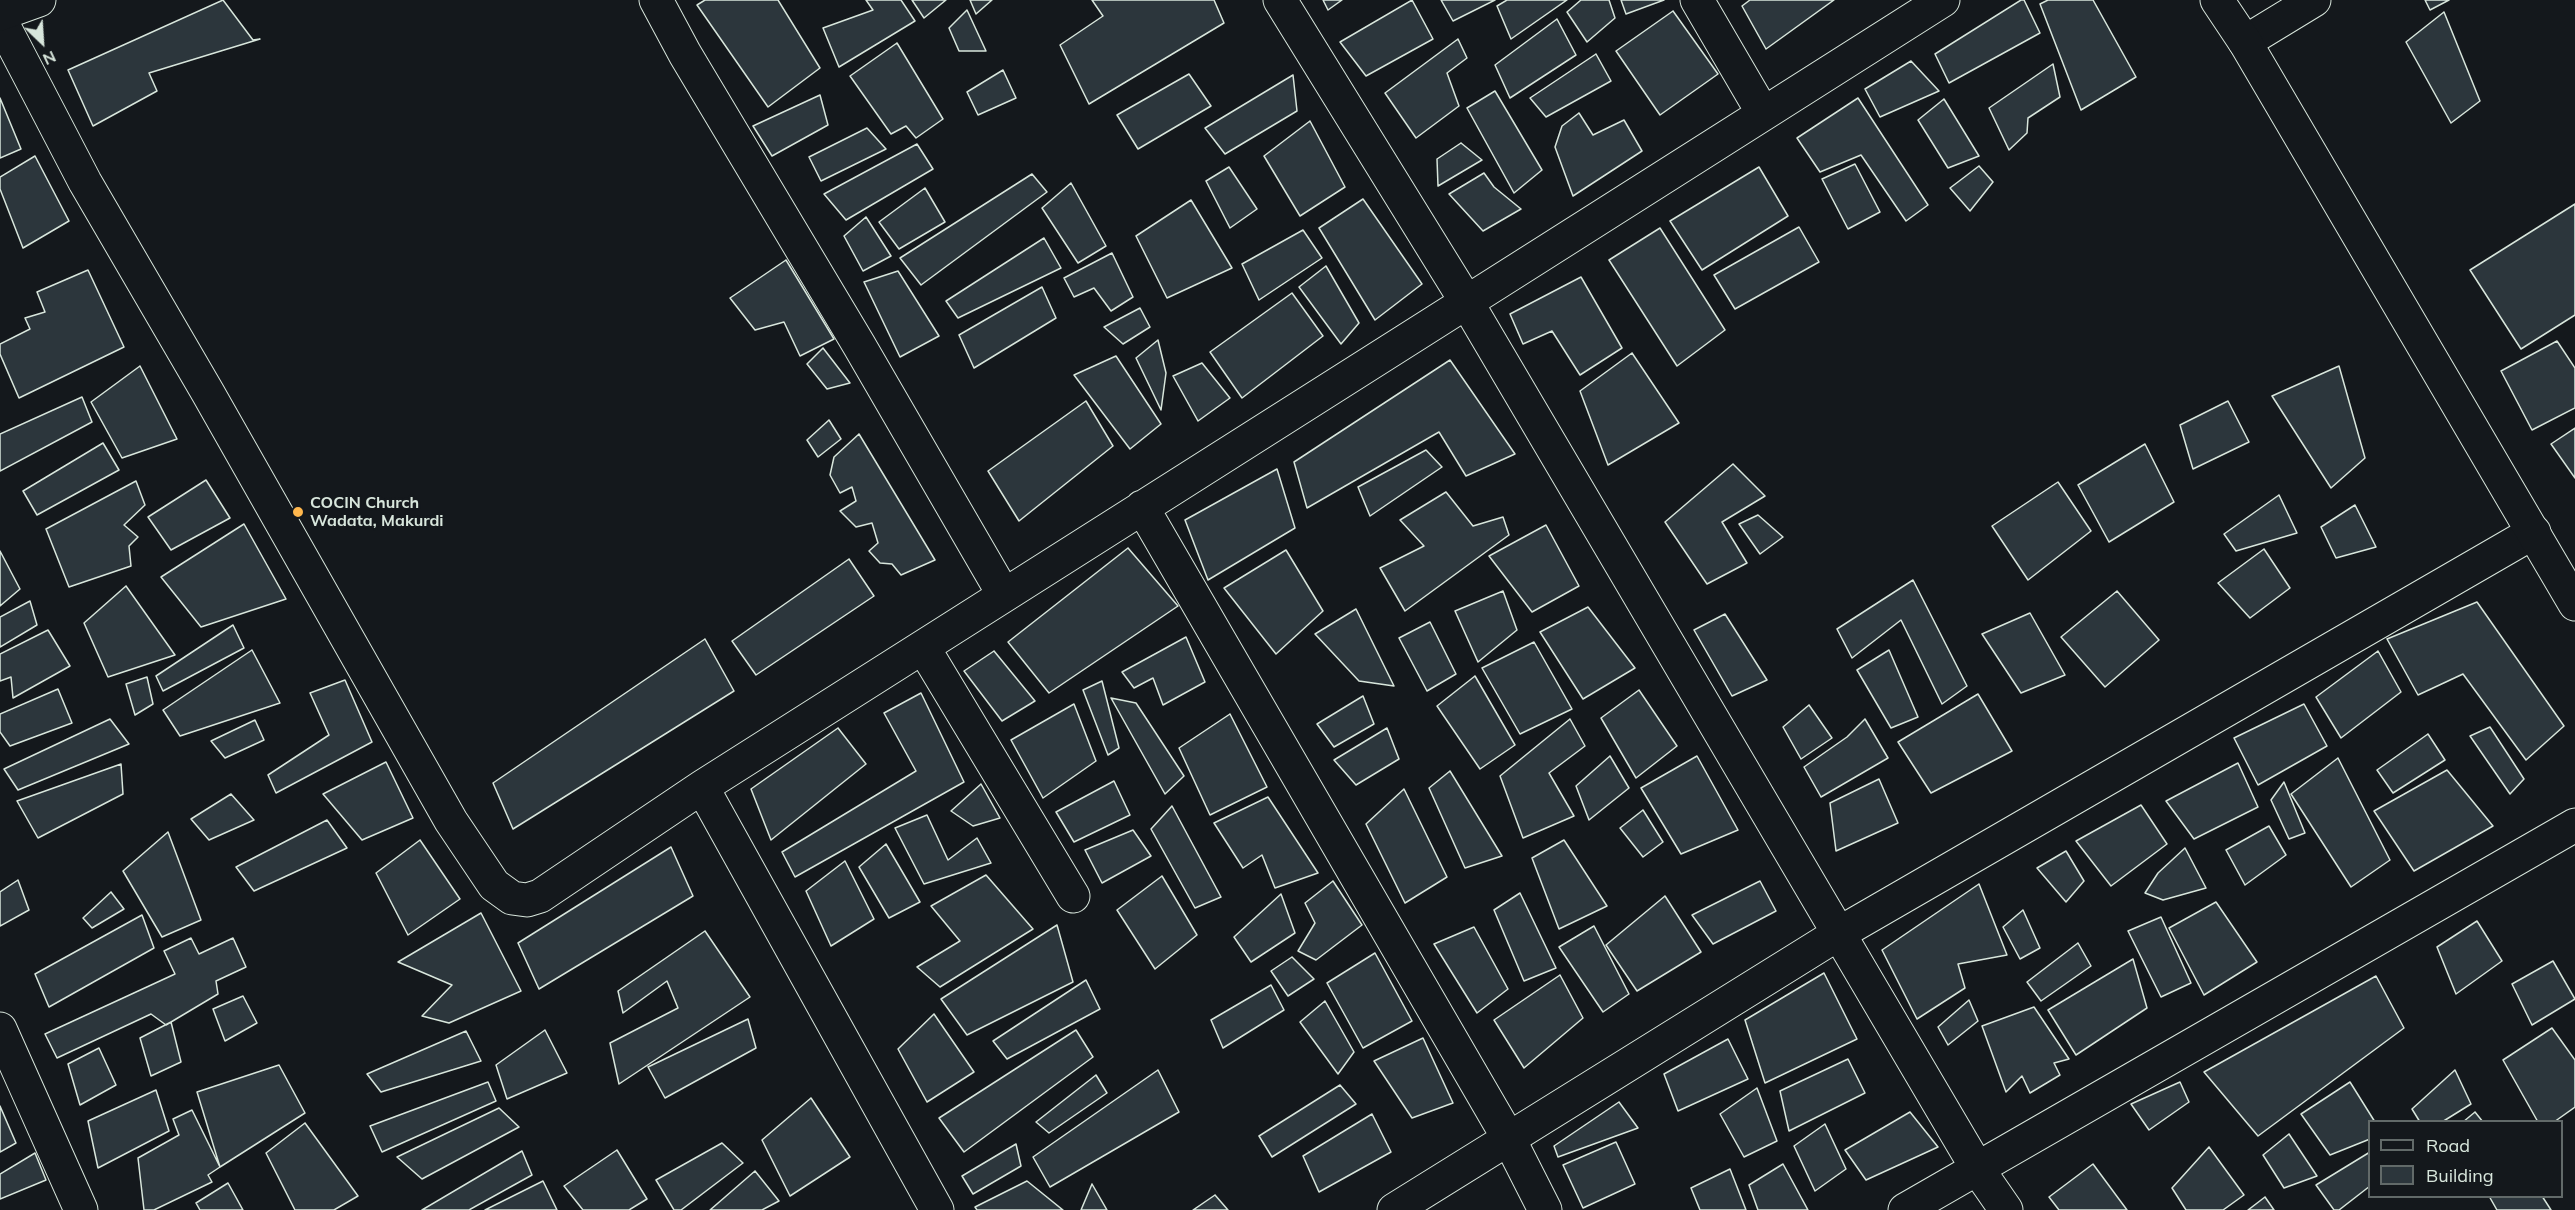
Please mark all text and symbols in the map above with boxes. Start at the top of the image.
north arrow [12,12,72,72]
text: N [40,47,59,70]
place label: COCIN Church Wadata, Makurdi [310,493,444,531]
marker: COCIN Church Wadata, Makurdi [291,505,305,519]
legend [2368,1120,2563,1198]
text: Road [2426,1134,2470,1157]
text: Building [2426,1164,2494,1187]

